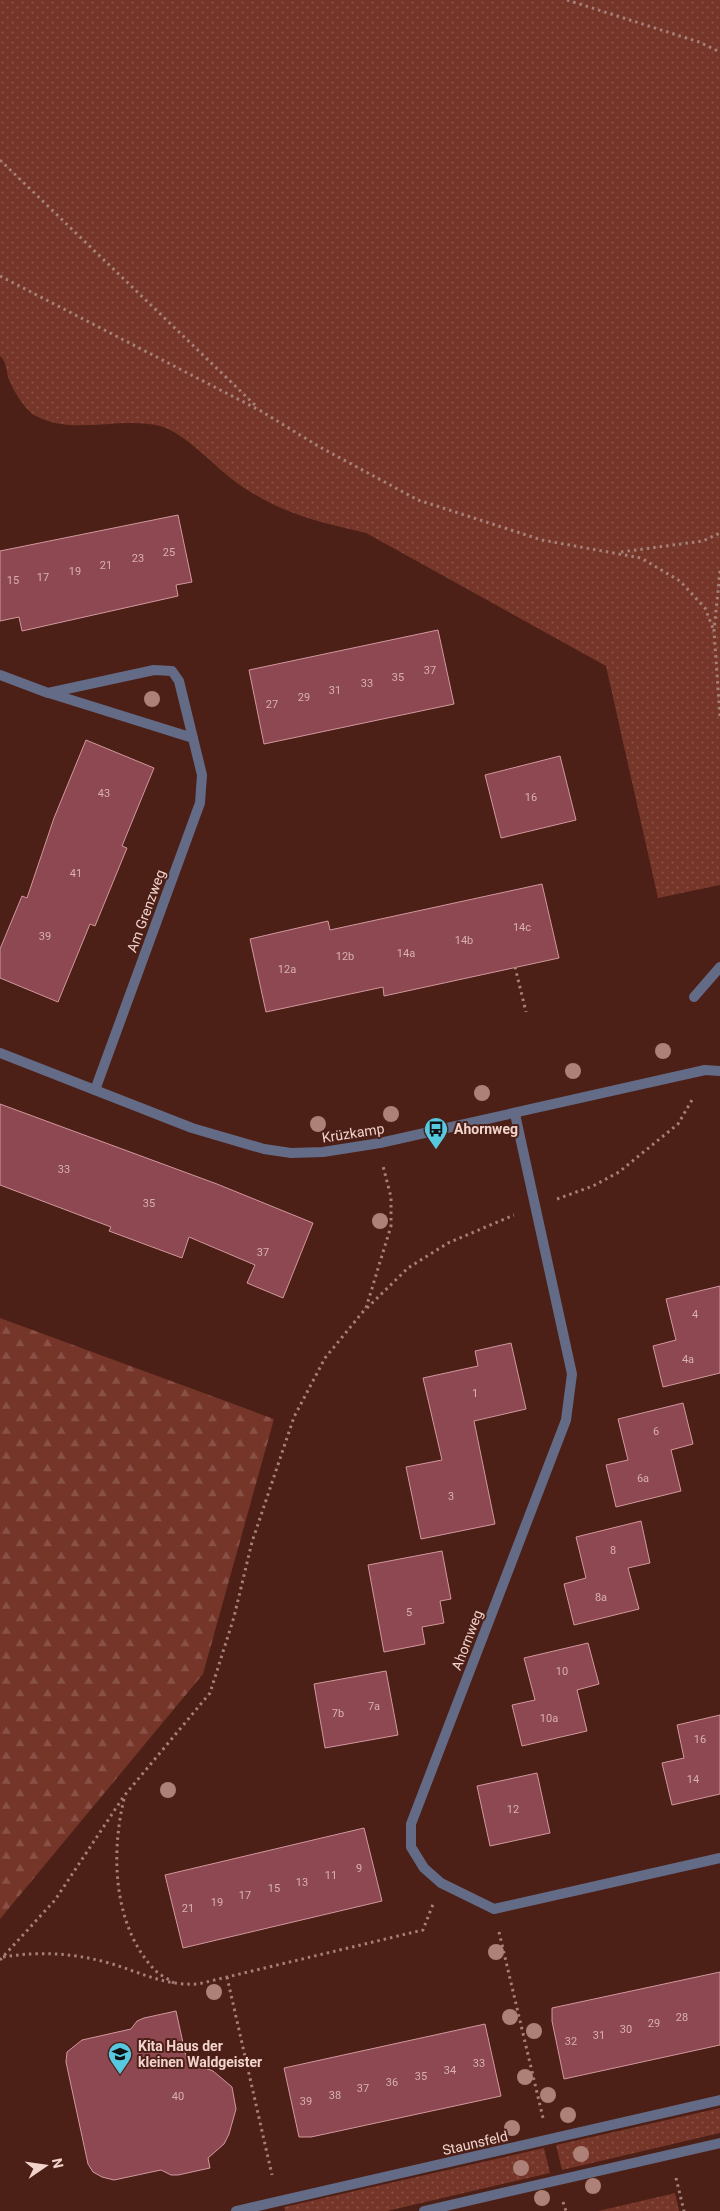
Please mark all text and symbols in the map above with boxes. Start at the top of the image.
house number: 25 [163,546,175,559]
house number: 23 [132,552,144,565]
house number: 21 [100,559,112,572]
house number: 19 [69,565,81,578]
house number: 17 [37,571,49,584]
house number: 15 [7,574,19,587]
house number: 37 [424,664,436,677]
house number: 35 [392,671,404,684]
house number: 33 [361,677,373,690]
house number: 31 [329,684,341,697]
house number: 29 [298,691,310,704]
house number: 27 [266,698,278,711]
house number: 43 [98,787,110,800]
house number: 16 [525,791,537,804]
house number: 41 [70,867,82,880]
street label: Am Grenzweg [124,867,168,955]
house number: 14c [513,921,531,934]
house number: 39 [39,930,51,943]
house number: 14b [455,934,473,947]
house number: 14a [397,947,415,960]
house number: 12b [336,950,354,963]
house number: 12a [278,963,296,976]
bus stop icon: Ahornweg [423,1116,449,1150]
street label: Krüzkamp [321,1120,386,1146]
place label: Ahornweg [454,1121,518,1137]
house number: 33 [58,1163,70,1176]
house number: 35 [143,1197,155,1210]
house number: 37 [257,1246,269,1259]
house number: 4 [692,1308,698,1321]
house number: 4a [682,1353,694,1366]
house number: 1 [472,1387,478,1400]
house number: 6 [653,1425,659,1438]
house number: 6a [637,1472,649,1485]
house number: 3 [448,1490,454,1503]
house number: 8 [610,1544,616,1557]
house number: 8a [595,1591,607,1604]
house number: 5 [406,1606,412,1619]
street label: Ahornweg [448,1608,486,1672]
house number: 10 [556,1665,568,1678]
house number: 7a [368,1700,380,1713]
house number: 7b [332,1707,344,1720]
house number: 10a [540,1712,558,1725]
house number: 16 [694,1733,706,1746]
house number: 14 [687,1773,699,1786]
house number: 12 [507,1803,519,1816]
house number: 9 [356,1862,362,1875]
house number: 11 [325,1869,337,1882]
house number: 13 [296,1876,308,1889]
house number: 15 [268,1882,280,1895]
house number: 17 [239,1889,251,1902]
house number: 19 [211,1896,223,1909]
house number: 21 [182,1902,194,1915]
house number: 28 [676,2011,688,2024]
house number: 29 [648,2017,660,2030]
house number: 30 [620,2023,632,2036]
house number: 31 [593,2029,605,2042]
house number: 32 [565,2035,577,2048]
place label: Kita Haus der kleinen Waldgeister [138,2038,262,2070]
school or university icon: Kita Haus der kleinen Waldgeister [107,2041,133,2075]
house number: 33 [473,2057,485,2070]
house number: 34 [444,2064,456,2077]
house number: 35 [415,2070,427,2083]
house number: 36 [386,2076,398,2089]
house number: 37 [357,2082,369,2095]
house number: 38 [329,2089,341,2102]
house number: 40 [172,2090,184,2103]
house number: 39 [300,2095,312,2108]
street label: Staunsfeld [441,2128,509,2158]
north arrow [20,2141,70,2191]
text: N [49,2156,67,2170]

